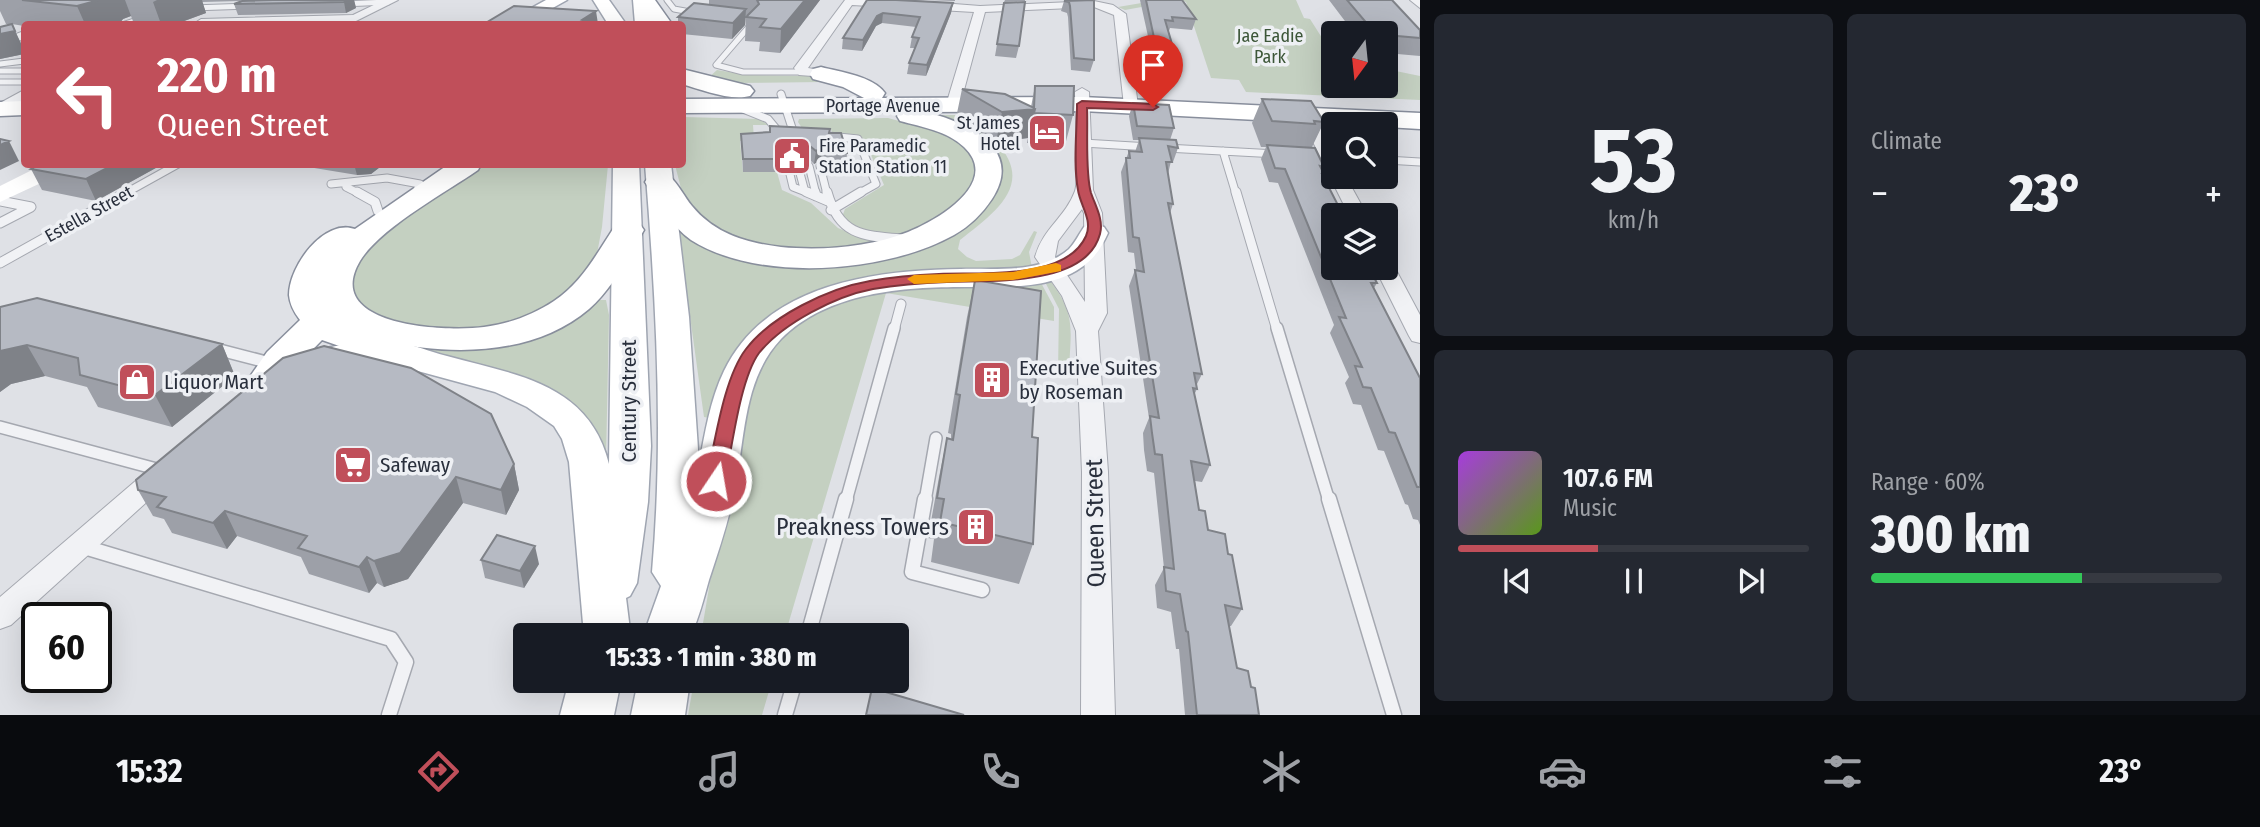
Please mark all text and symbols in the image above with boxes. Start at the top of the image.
north arrow [1321,21,1398,98]
map controls [1321,21,1398,280]
park label: Jae Eadie Park [1237,25,1304,68]
pin [1123,35,1183,107]
text: 220 m [157,46,277,105]
icon: arrive [1134,46,1172,84]
icon: left [42,49,133,140]
street label: Portage Avenue [826,95,940,117]
text: Queen Street [157,106,329,144]
text: 53 [1590,106,1677,215]
place label: St James Hotel [957,112,1020,155]
hotel icon: St James Hotel [1026,112,1068,154]
button: search [1321,112,1398,189]
text: Climate [1871,127,1942,155]
public building icon: Fire Paramedic Station Station 11 [771,135,813,177]
place label: Fire Paramedic Station Station 11 [819,135,947,178]
text: 23° [2010,162,2083,225]
text: − [1871,171,1888,217]
text: + [2205,171,2222,217]
street label: Estella Street [41,181,137,247]
button: layers [1321,203,1398,280]
text: km/h [1608,206,1659,234]
street label: Century Street [616,339,642,462]
place label: Executive Suites by Roseman [1019,355,1157,405]
building icon: Executive Suites by Roseman [971,359,1013,401]
shop icon: Liquor Mart [116,361,158,403]
place label: Liquor Mart [164,369,264,395]
supermarket icon: Safeway [332,444,374,486]
position arrow [679,444,753,518]
place label: Safeway [380,452,451,478]
street label: Queen Street [1080,458,1110,588]
text: 107.6 FM [1563,463,1653,494]
text: Range · 60% [1871,468,1985,496]
text: Music [1563,494,1617,522]
text: 300 km [1871,503,2031,566]
building icon: Preakness Towers [955,506,997,548]
place label: Preakness Towers [776,513,949,541]
icon: previous [1498,562,1536,600]
icon: pause [1615,562,1653,600]
icon: next [1732,562,1770,600]
speed limit sign: 60 [21,602,112,693]
text: 15:33 · 1 min · 380 m [606,642,816,673]
icon: directions [414,747,463,796]
icon: music [695,747,744,796]
icon: phone [976,747,1025,796]
icon: climate [1257,747,1306,796]
icon: car [1538,747,1587,796]
icon: filters [1818,747,1867,796]
text: 15:32 [116,752,183,790]
text: 23° [2099,752,2144,790]

